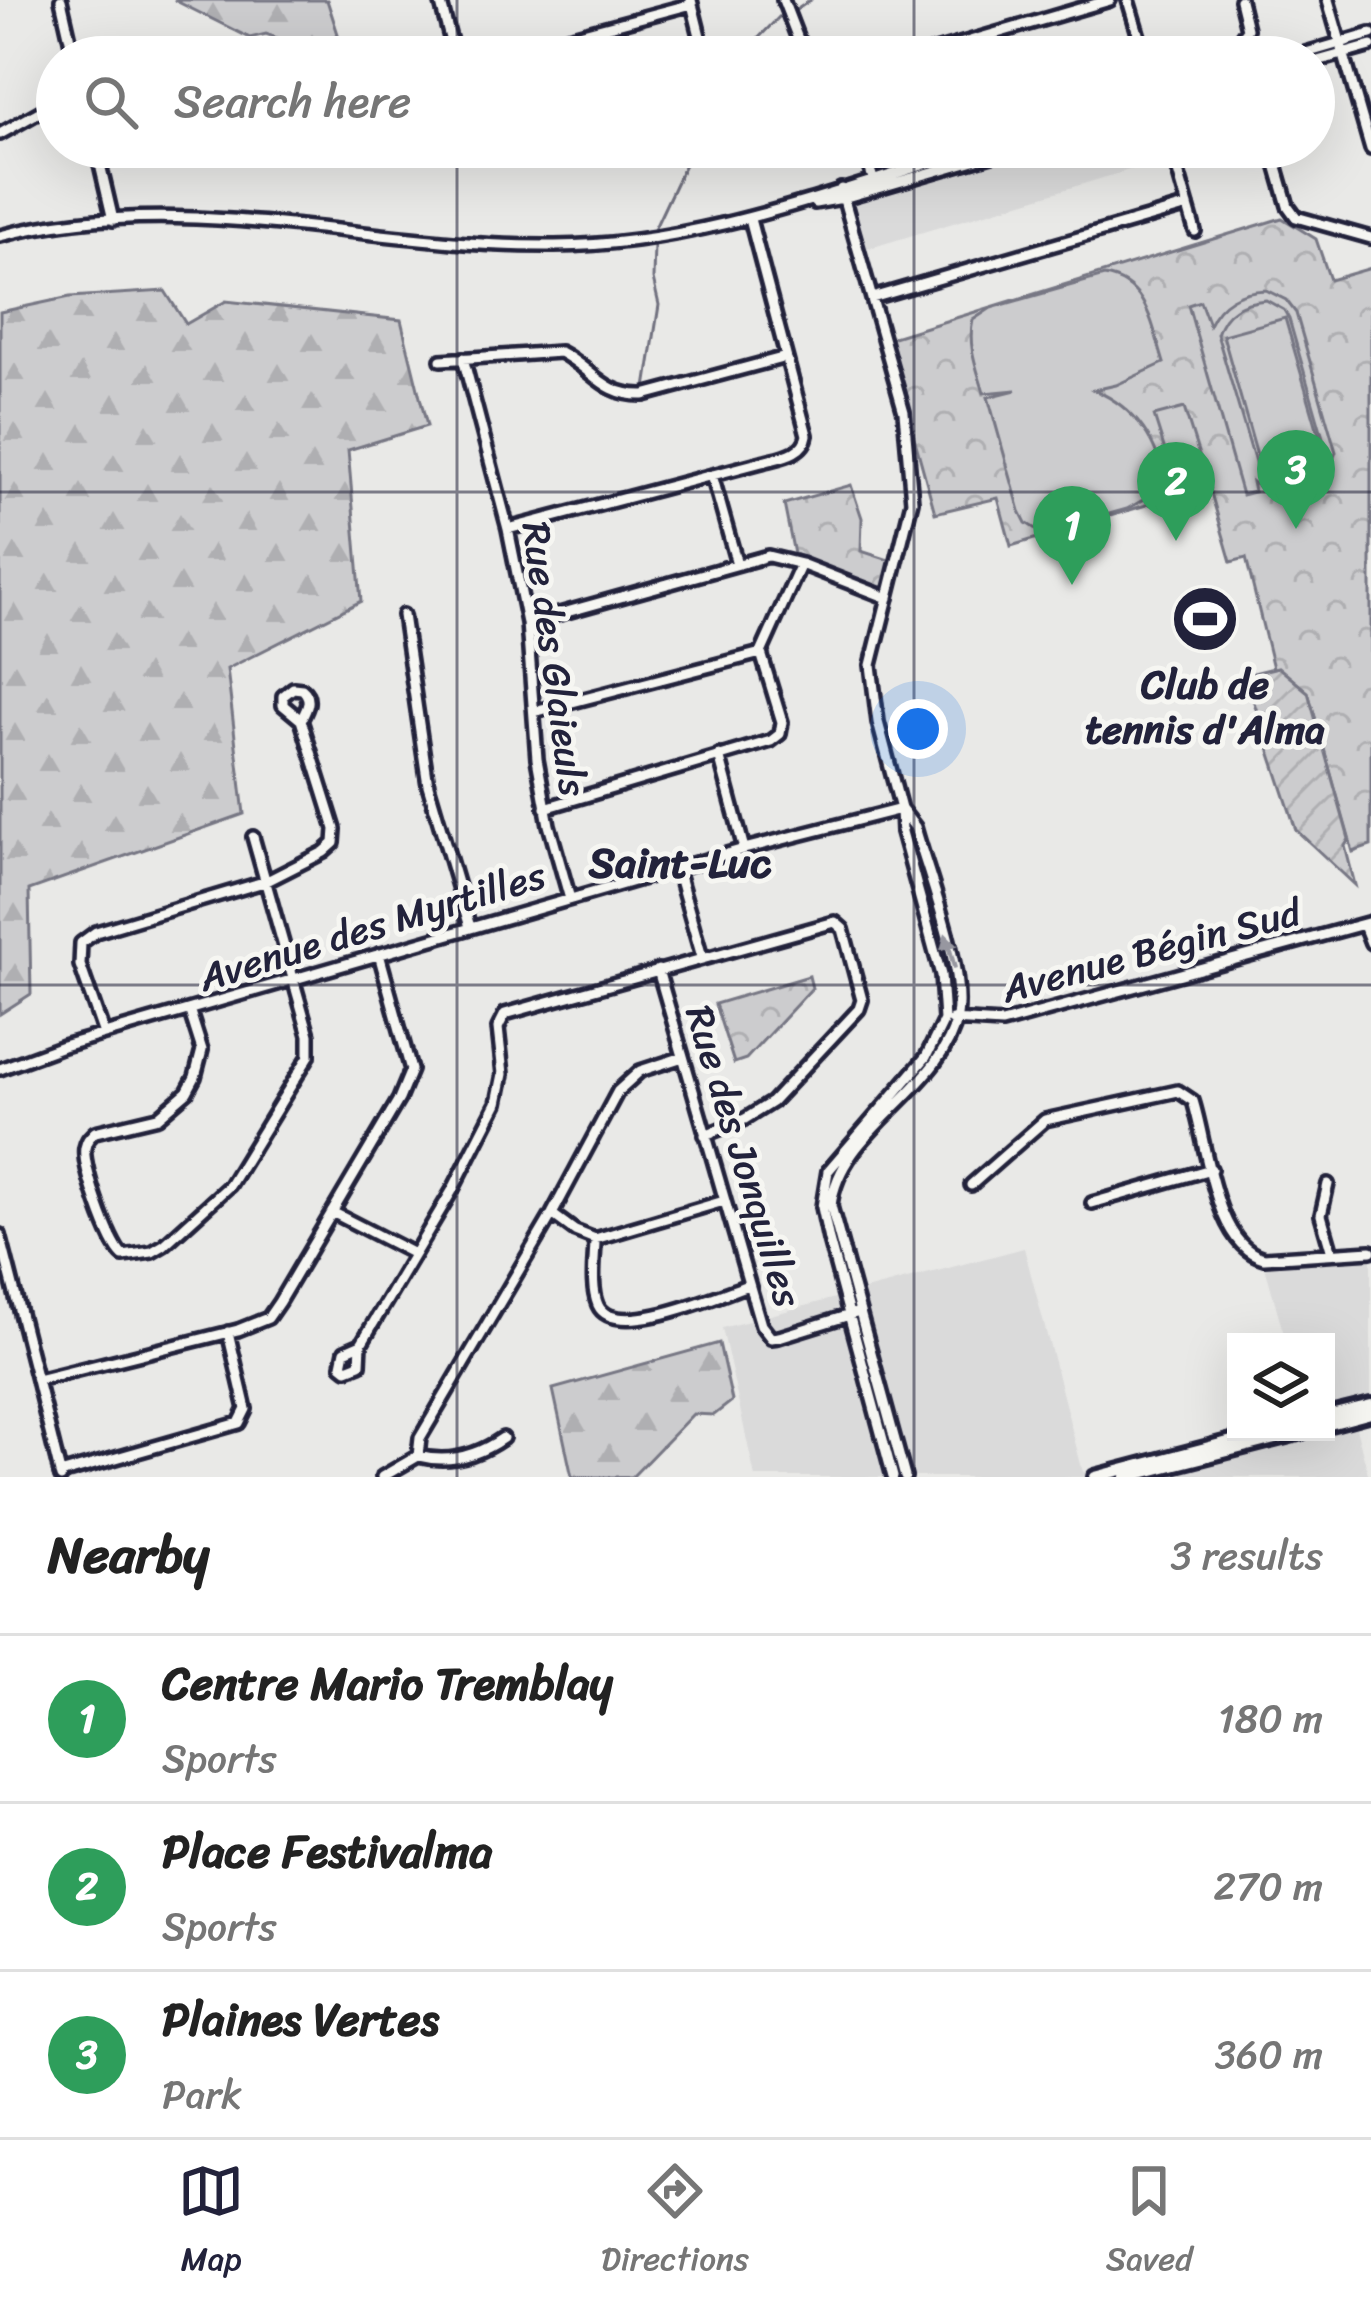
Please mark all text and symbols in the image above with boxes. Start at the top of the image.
search box [36,36,1335,168]
text: Search here [174,62,411,142]
icon: search [78,69,144,135]
pin: 3 [1257,430,1335,529]
pin: 2 [1137,442,1215,541]
pin: 1 [1033,486,1111,585]
street label: Rue des Glaieuls [502,517,608,801]
sports icon: Club de tennis d'Alma [1170,584,1240,654]
place label: Club de tennis d'Alma [1085,650,1325,764]
your location [888,699,948,759]
district label: Saint-Luc [588,826,772,900]
street label: Avenue des Myrtilles [189,840,555,1012]
street label: Avenue Bégin Sud [993,876,1310,1023]
one-way arrow [939,932,958,969]
street label: Rue des Jonquilles [665,997,823,1316]
map controls [1227,1333,1335,1441]
button: layers [1227,1333,1335,1441]
text: Nearby [48,1510,209,1600]
text: 3 results [1170,1521,1323,1590]
text: Centre Mario Tremblay [162,1644,613,1724]
text: 1 [79,1684,95,1753]
text: 180 m [1218,1684,1323,1753]
text: Sports [162,1724,277,1793]
text: Place Festivalma [162,1812,492,1892]
text: 2 [76,1852,98,1921]
text: 270 m [1213,1852,1323,1921]
text: Sports [162,1892,277,1961]
text: Plaines Vertes [162,1980,439,2060]
text: 3 [76,2020,98,2089]
text: 360 m [1215,2020,1323,2089]
text: Park [162,2060,242,2129]
tab: Map [178,2158,244,2288]
tab: Directions [601,2158,749,2288]
tab: Saved [1106,2158,1193,2288]

